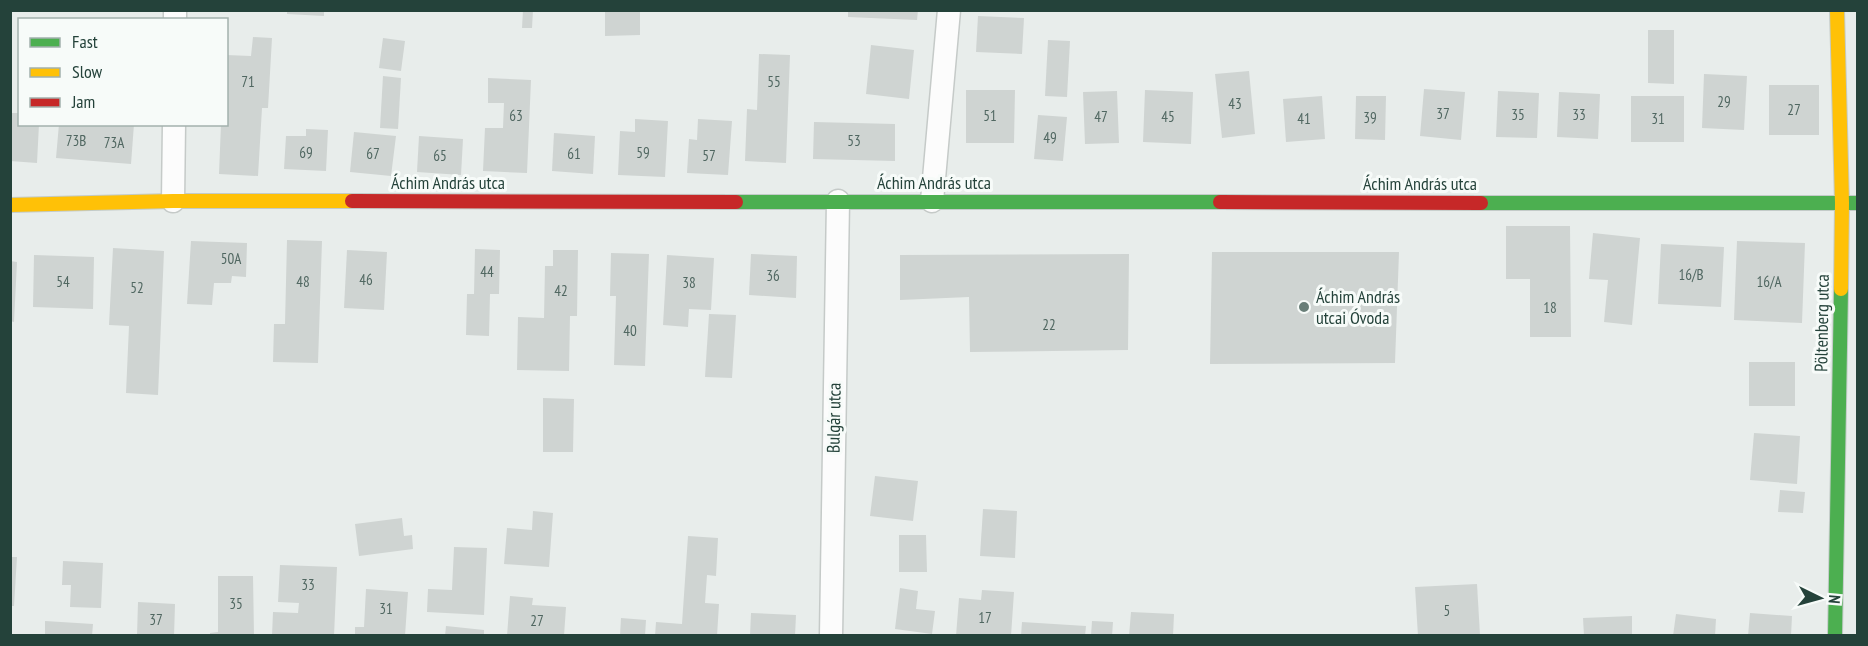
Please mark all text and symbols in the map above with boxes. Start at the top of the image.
legend [18,18,228,126]
text: Fast [72,30,98,53]
text: Slow [72,60,103,83]
house number: 71 [241,72,255,91]
house number: 55 [767,72,781,91]
text: Jam [71,90,95,113]
house number: 29 [1717,92,1731,111]
house number: 43 [1228,94,1242,113]
house number: 27 [1787,100,1801,119]
house number: 37 [1436,104,1450,123]
house number: 35 [1511,105,1525,124]
house number: 33 [1572,105,1586,124]
house number: 63 [509,106,523,125]
house number: 51 [983,106,997,125]
house number: 47 [1094,107,1108,126]
house number: 45 [1161,107,1175,126]
house number: 39 [1363,108,1377,127]
house number: 41 [1297,109,1311,128]
house number: 31 [1651,109,1665,128]
house number: 49 [1043,128,1057,147]
house number: 73B [66,131,86,150]
house number: 53 [847,131,861,150]
house number: 73A [104,133,125,152]
house number: 69 [299,143,313,162]
house number: 59 [636,143,650,162]
house number: 67 [366,144,380,163]
house number: 61 [567,144,581,163]
house number: 65 [433,146,447,165]
house number: 57 [702,146,716,165]
street label: Áchim András utca [391,171,505,194]
street label: Áchim András utca [877,171,991,194]
street label: Áchim András utca [1363,172,1477,195]
house number: 50A [221,249,242,268]
house number: 44 [480,262,494,281]
house number: 16/B [1679,265,1704,284]
house number: 36 [766,266,780,285]
house number: 46 [359,270,373,289]
house number: 54 [56,272,70,291]
house number: 48 [296,272,310,291]
house number: 16/A [1756,272,1782,291]
house number: 38 [682,273,696,292]
street label: Pöltenberg utca [1809,274,1834,372]
house number: 52 [130,278,144,297]
house number: 42 [554,281,568,300]
place label: Áchim András utcai Óvoda [1316,285,1400,329]
house number: 18 [1543,298,1557,317]
marker: Áchim András utcai Óvoda [1297,300,1311,314]
house number: 22 [1042,315,1056,334]
house number: 40 [623,321,637,340]
street label: Bulgár utca [821,383,846,453]
north arrow [1790,568,1850,628]
house number: 33 [301,575,315,594]
house number: 35 [229,594,243,613]
text: N [1825,594,1845,604]
house number: 31 [379,599,393,618]
house number: 5 [1444,601,1450,620]
house number: 17 [978,608,992,627]
house number: 37 [149,610,163,629]
house number: 27 [530,611,544,630]

